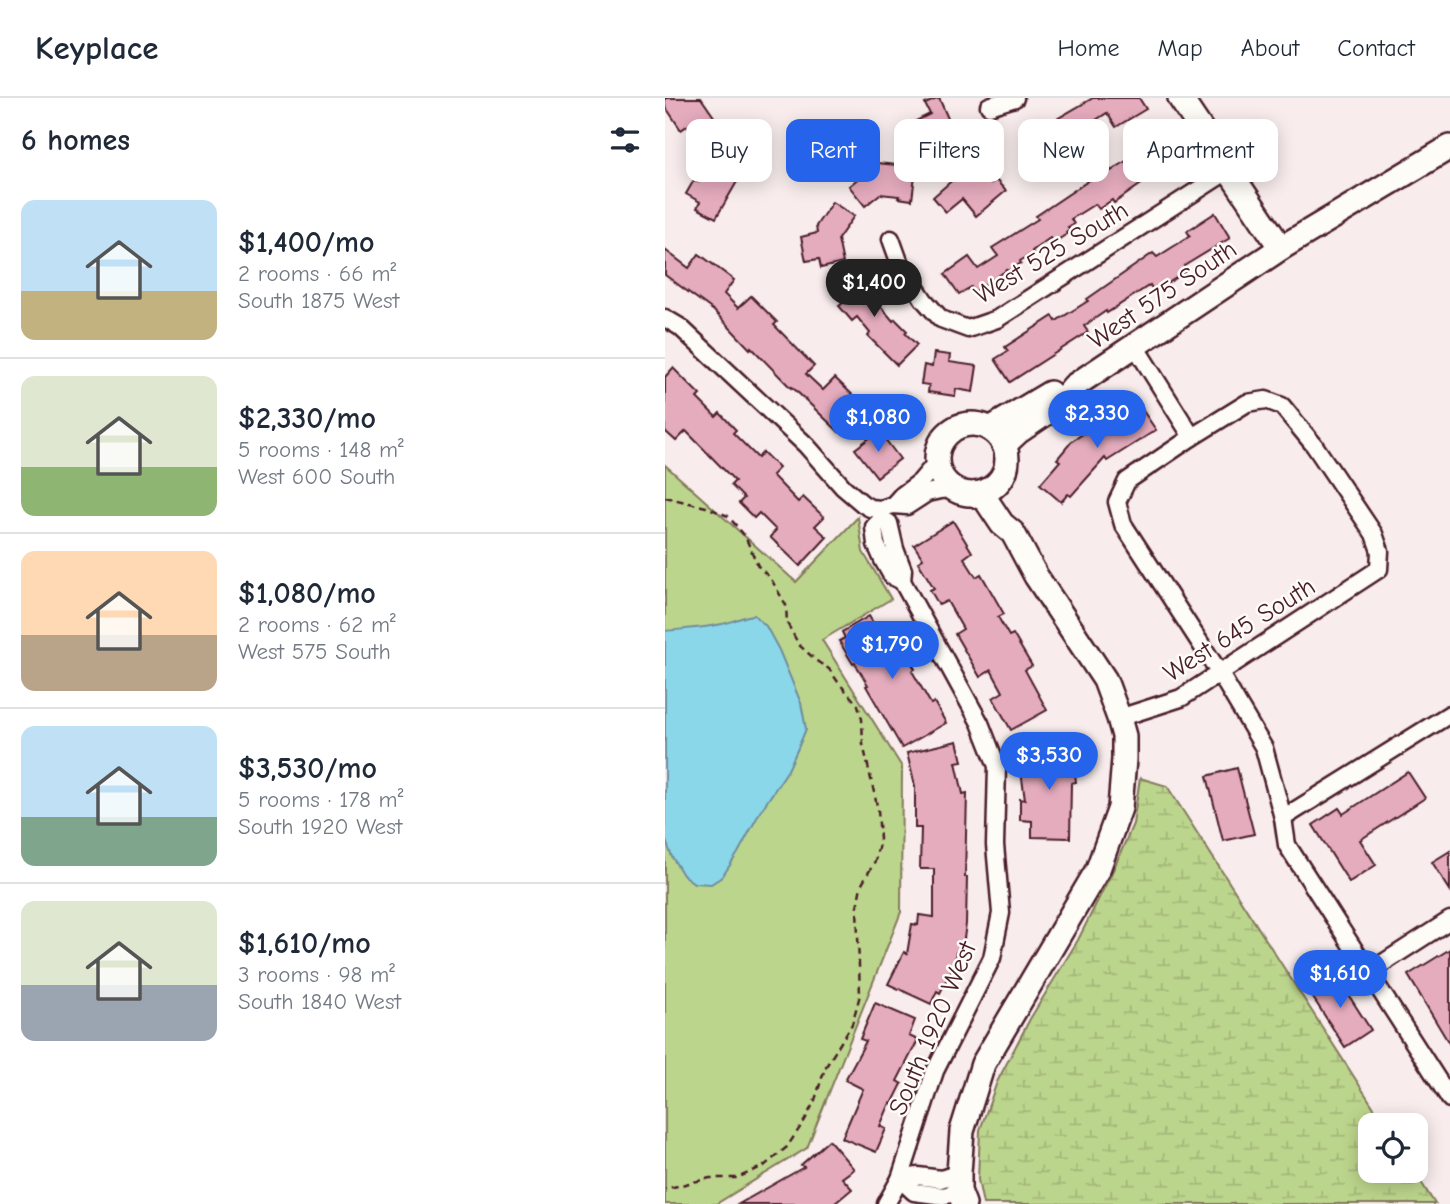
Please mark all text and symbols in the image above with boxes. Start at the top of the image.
text: Keyplace [35,29,158,67]
text: Home [1058,34,1119,62]
text: Map [1157,34,1203,62]
text: About [1241,34,1299,62]
text: Contact [1337,34,1415,62]
chip: Buy [686,119,772,182]
chip: Rent [786,119,880,182]
chip: Filters [894,119,1004,182]
chip: New [1018,119,1109,182]
chip: Apartment [1123,119,1278,182]
icon: filters [606,121,644,159]
text: 6 homes [21,123,130,158]
street label: West 525 South [969,195,1134,311]
text: $1,400/mo [238,225,375,260]
icon: home [77,228,161,312]
street label: West 575 South [1083,234,1243,356]
text: 2 rooms · 66 m² [238,260,396,287]
pin: $1,400 [817,260,931,319]
text: $1,400 [842,268,906,295]
text: South 1875 West [238,287,399,314]
pin: $2,330 [1040,390,1154,450]
pin: $1,080 [821,394,935,454]
text: $2,330 [1064,399,1130,426]
text: $2,330/mo [238,401,376,436]
text: $1,080 [845,403,911,430]
icon: home [77,404,161,488]
text: 5 rooms · 148 m² [238,436,404,463]
text: West 600 South [238,463,395,490]
street label: West 645 South [1158,571,1321,688]
text: $1,080/mo [238,576,376,611]
icon: home [77,579,161,663]
text: 2 rooms · 62 m² [238,611,396,638]
pin: $1,790 [835,622,949,681]
text: $1,790 [861,630,923,657]
text: West 575 South [238,638,391,665]
pin: $3,530 [992,732,1106,792]
text: $3,530 [1016,741,1082,768]
text: $3,530/mo [238,751,377,786]
icon: home [77,754,161,838]
text: 5 rooms · 178 m² [238,786,403,813]
text: South 1920 West [238,813,402,840]
text: $1,610/mo [238,926,371,961]
icon: home [77,929,161,1013]
street label: South 1920 West [883,936,984,1120]
pin: $1,610 [1283,950,1397,1010]
text: $1,610 [1309,959,1371,986]
text: 3 rooms · 98 m² [238,961,395,988]
text: South 1840 West [238,988,401,1015]
map controls [1358,1113,1428,1183]
button: locate [1358,1113,1428,1183]

